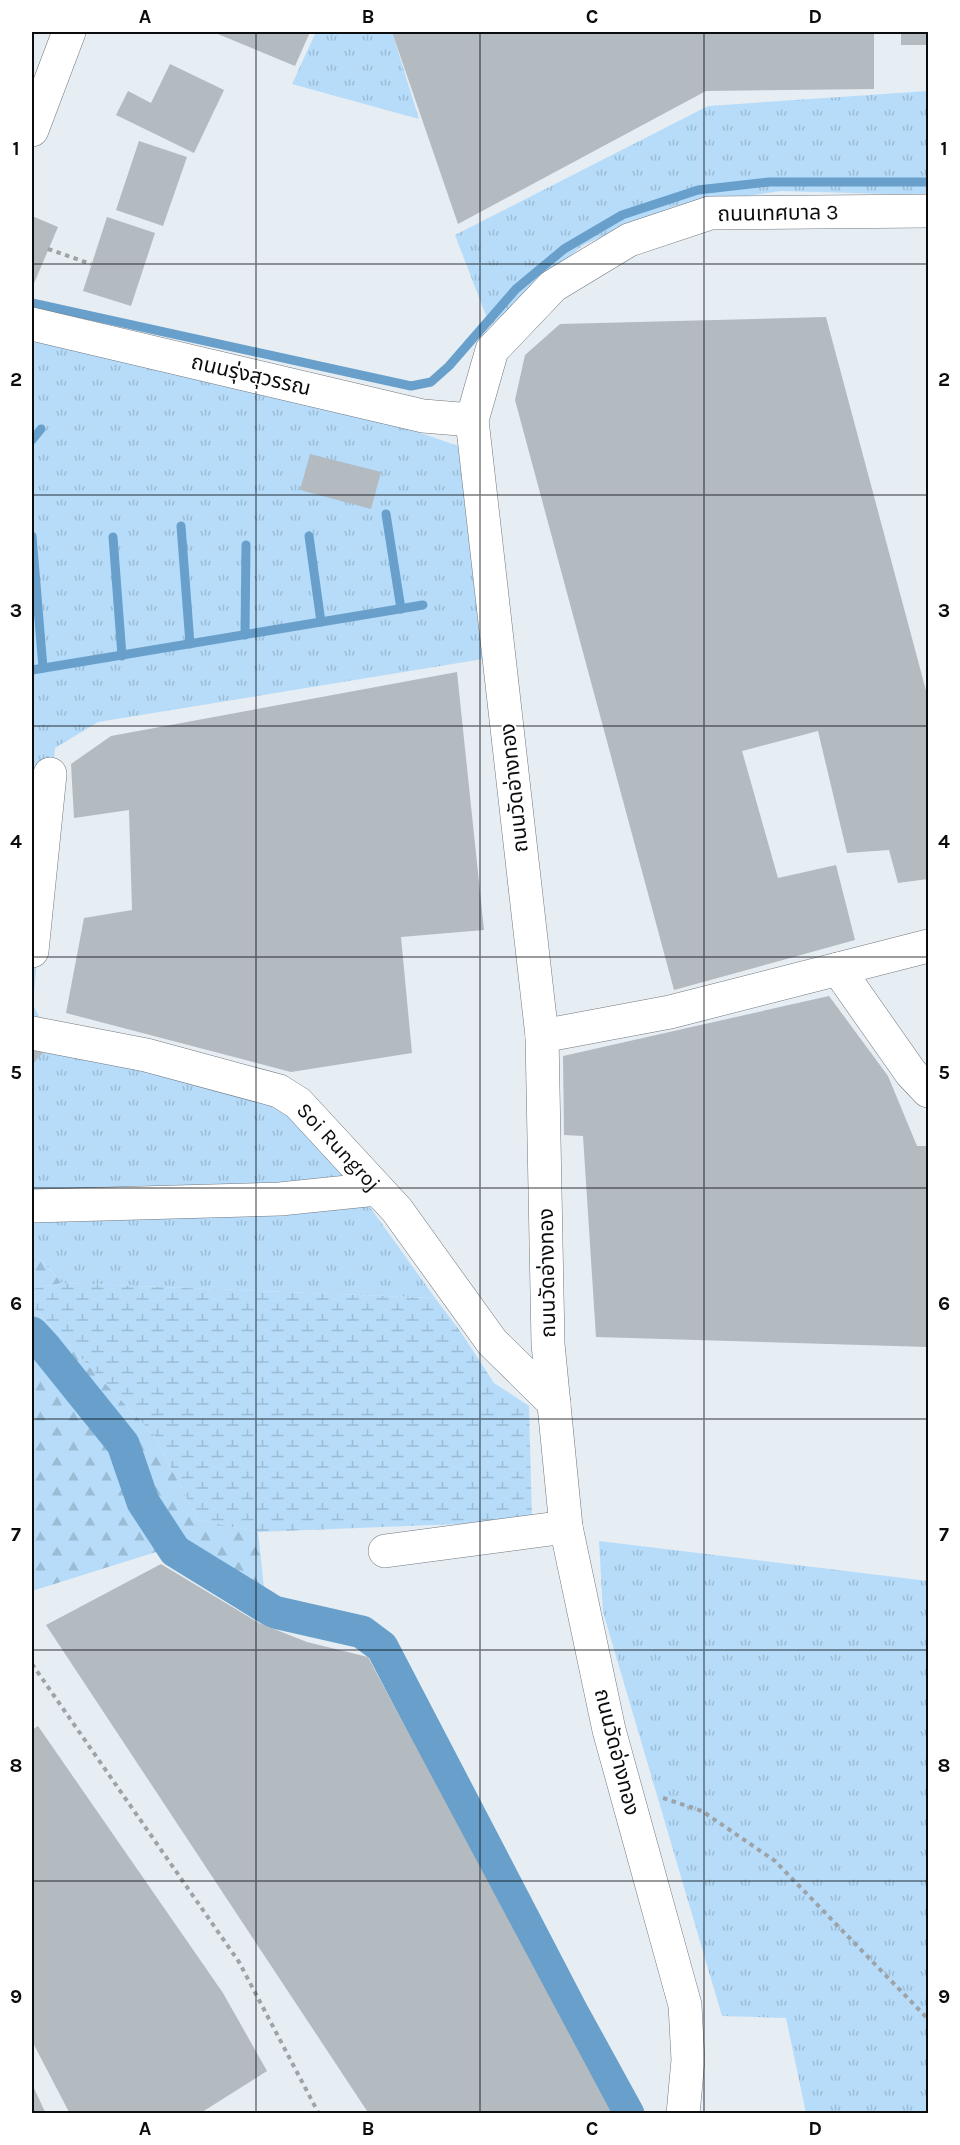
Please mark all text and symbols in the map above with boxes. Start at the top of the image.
text: A [139,5,152,28]
text: B [362,5,374,28]
text: C [586,5,598,28]
text: D [808,5,822,28]
text: 1 [12,137,20,160]
text: 1 [940,137,948,160]
street label: ถนนเทศบาล 3 [717,200,839,226]
street label: ถนนรุ่งสุวรรณ [189,350,313,401]
text: 2 [10,368,22,391]
text: 2 [938,368,950,391]
text: 3 [10,599,22,622]
text: 3 [938,599,950,622]
street label: ถนนวัดอ่างทอง [495,722,533,854]
text: 4 [10,830,22,853]
text: 4 [938,830,950,853]
text: 5 [10,1061,22,1084]
text: 5 [938,1061,950,1084]
street label: Soi Rungroj [292,1098,385,1196]
street label: ถนนวัดอ่างทอง [534,1208,560,1338]
text: 6 [10,1292,22,1315]
text: 6 [938,1292,950,1315]
text: 7 [11,1523,21,1546]
text: 7 [939,1523,949,1546]
street label: ถนนวัดอ่างทอง [590,1686,644,1818]
text: 8 [10,1754,22,1777]
text: 8 [938,1754,950,1777]
text: 9 [10,1985,22,2008]
text: 9 [938,1985,950,2008]
text: A [139,2117,152,2140]
text: B [362,2117,374,2140]
text: C [586,2117,598,2140]
text: D [808,2117,822,2140]

